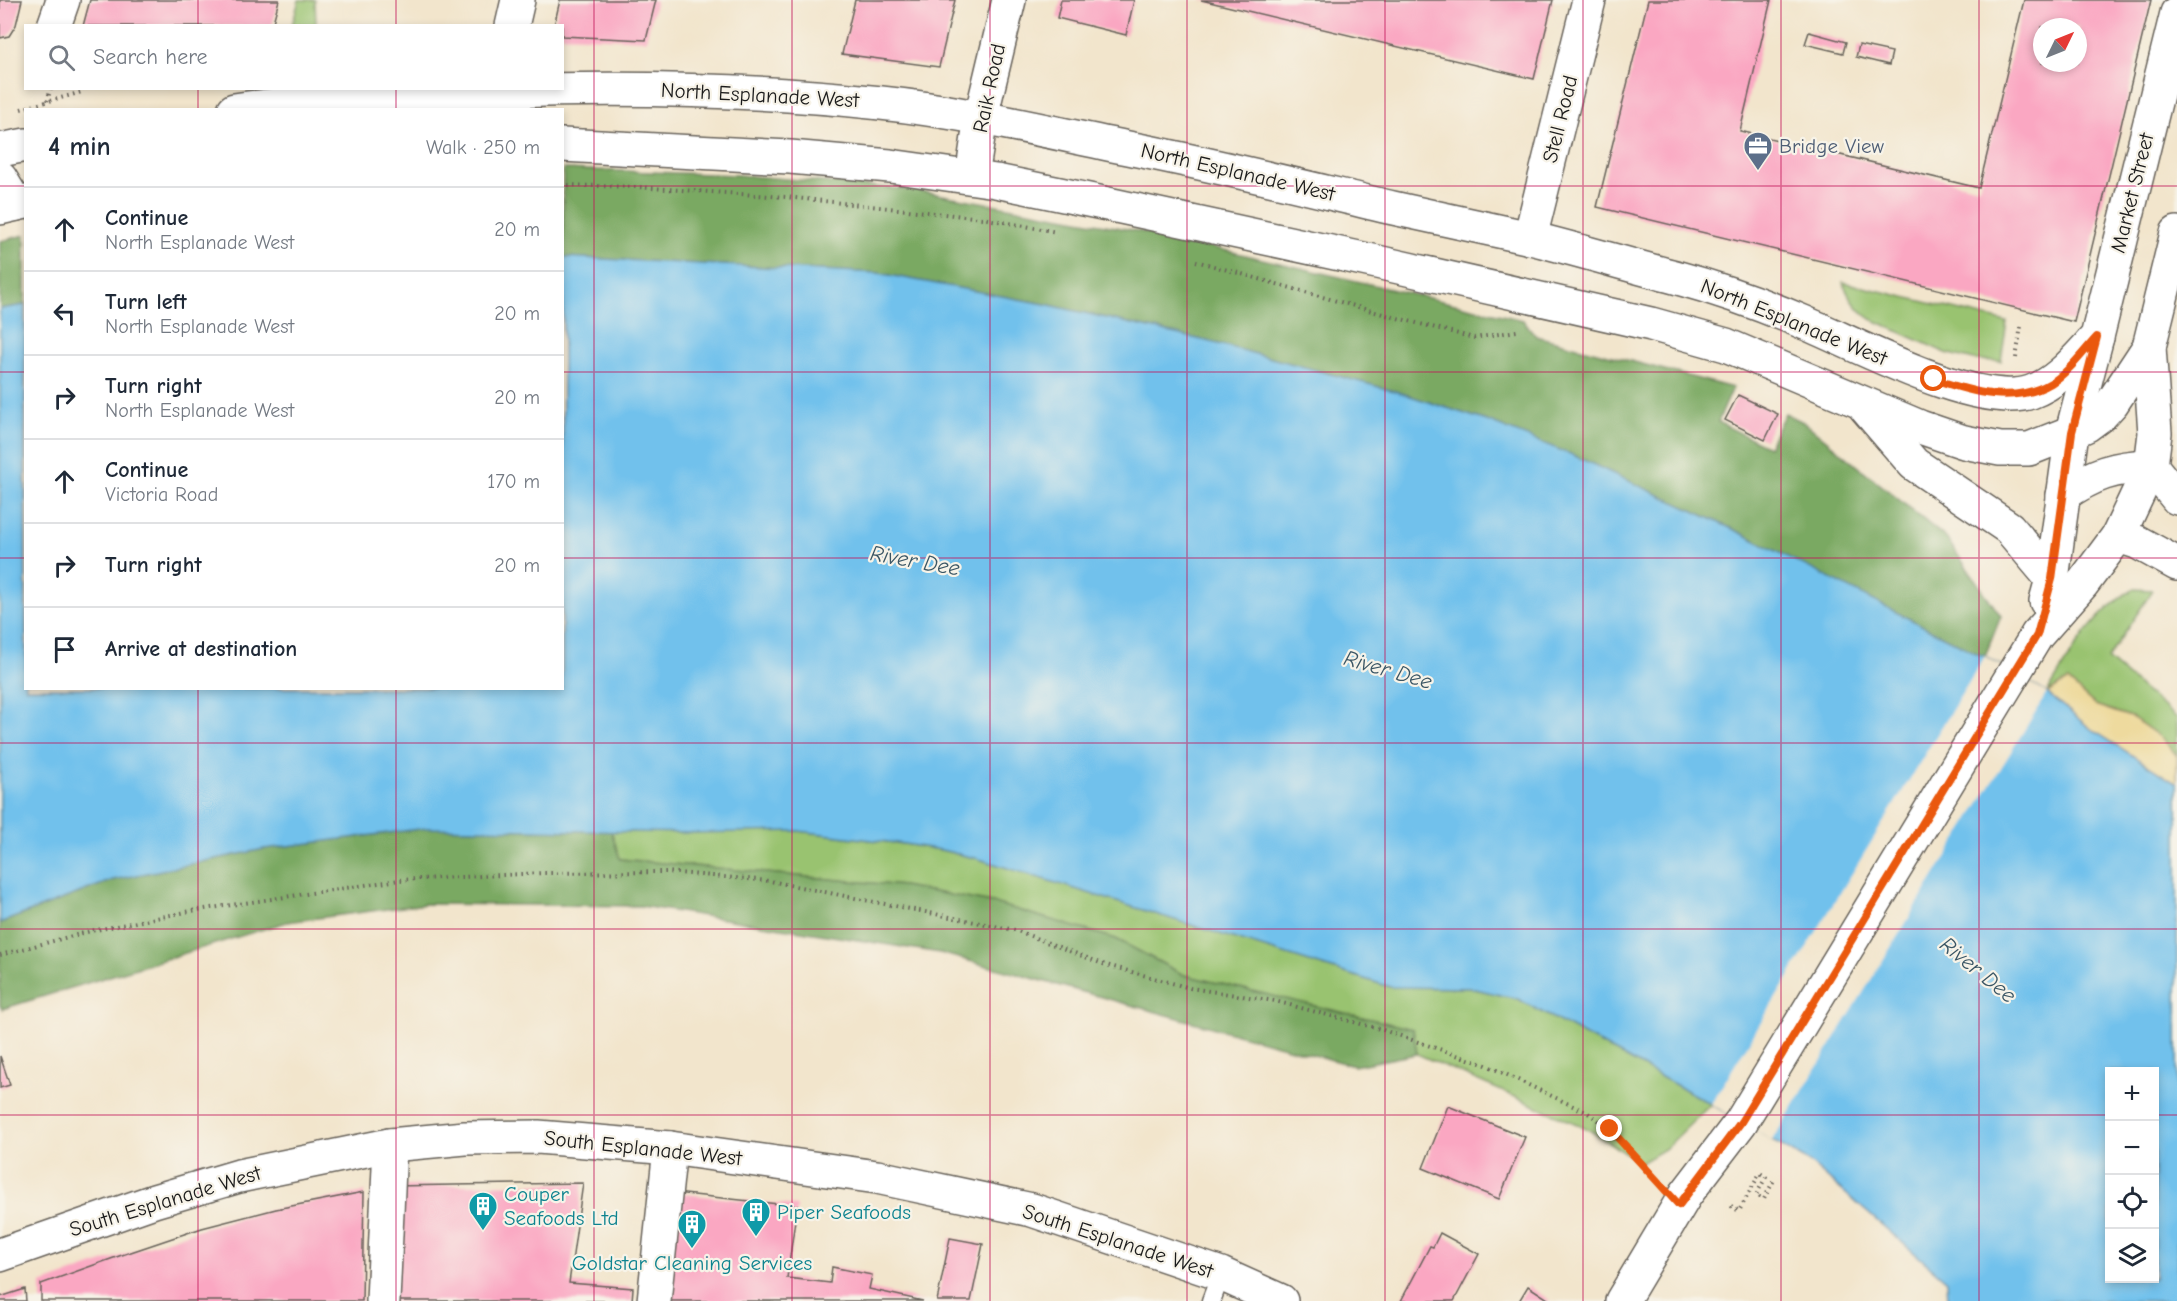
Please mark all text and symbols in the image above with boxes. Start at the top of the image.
north arrow [2033,18,2087,72]
search box [24,24,564,90]
icon: search [45,41,78,74]
street label: Raik Road [968,41,1010,135]
text: Search here [93,44,208,70]
street label: Stell Road [1538,73,1582,165]
street label: North Esplanade West [660,78,861,112]
office icon: Bridge View [1742,130,1774,172]
street label: Market Street [2106,130,2159,255]
text: 4 min [48,132,111,162]
place label: Bridge View [1779,134,1884,158]
text: Walk · 250 m [426,136,540,159]
street label: North Esplanade West [1139,138,1338,206]
text: Continue [105,205,188,231]
icon: ahead [48,213,81,246]
text: 20 m [494,218,540,241]
text: North Esplanade West [105,231,294,254]
street label: North Esplanade West [1697,274,1892,371]
text: Turn left [105,289,187,315]
icon: left [48,297,81,330]
text: 20 m [494,302,540,325]
text: North Esplanade West [105,315,294,338]
route start [1920,365,1946,391]
text: Turn right [105,373,202,399]
icon: right [48,381,81,414]
text: 20 m [494,386,540,409]
text: North Esplanade West [105,399,294,422]
text: Continue [105,457,188,483]
icon: ahead [48,465,81,498]
text: 170 m [487,470,540,493]
text: Victoria Road [105,483,218,506]
water label: River Dee [868,540,962,582]
icon: right [48,549,81,582]
text: Turn right [105,552,202,578]
text: 20 m [494,554,540,577]
icon: arrive [48,633,81,666]
text: Arrive at destination [105,636,297,662]
water label: River Dee [1341,645,1435,695]
water label: River Dee [1935,931,2021,1009]
map controls [2105,1067,2159,1283]
button: + [2105,1067,2159,1121]
route end [1596,1115,1622,1141]
button: − [2105,1121,2159,1175]
street label: South Esplanade West [543,1126,744,1170]
street label: South Esplanade West [66,1160,265,1242]
button: locate [2105,1175,2159,1229]
place label: Couper Seafoods Ltd [504,1182,619,1230]
building icon: Couper Seafoods Ltd [467,1190,499,1232]
building icon: Piper Seafoods [740,1196,772,1238]
street label: South Esplanade West [1020,1199,1217,1283]
place label: Piper Seafoods [777,1200,911,1224]
building icon: Goldstar Cleaning Services [676,1208,708,1250]
button: layers [2105,1229,2159,1283]
place label: Goldstar Cleaning Services [572,1251,812,1275]

